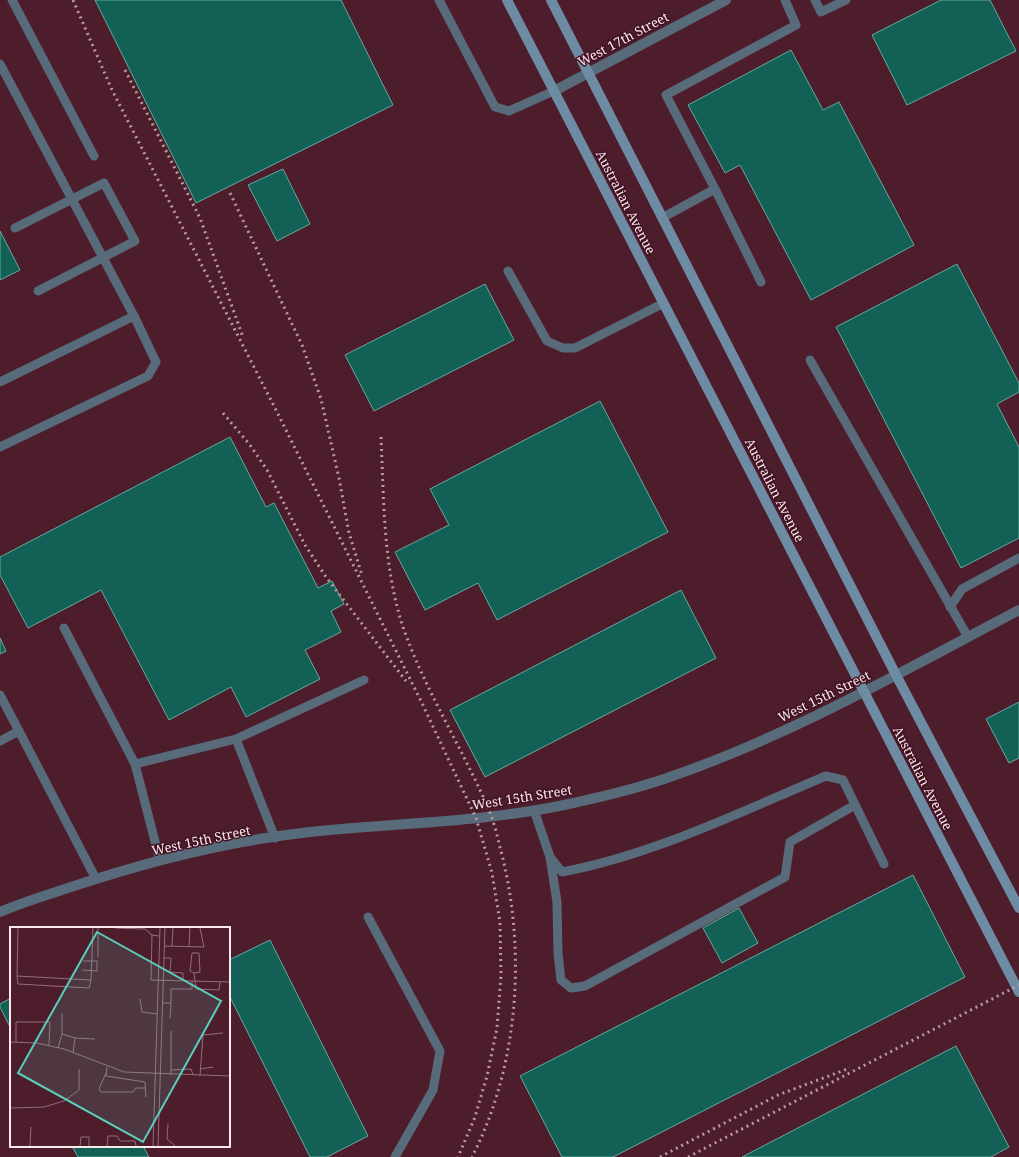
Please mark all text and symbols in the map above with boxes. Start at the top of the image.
street label: West 17th Street [574,7,672,71]
street label: Australian Avenue [592,147,660,257]
street label: Australian Avenue [741,435,809,545]
street label: West 15th Street [775,666,874,726]
street label: Australian Avenue [889,723,957,833]
street label: West 15th Street [471,780,574,814]
street label: West 15th Street [150,821,252,859]
inset map [10,927,230,1147]

